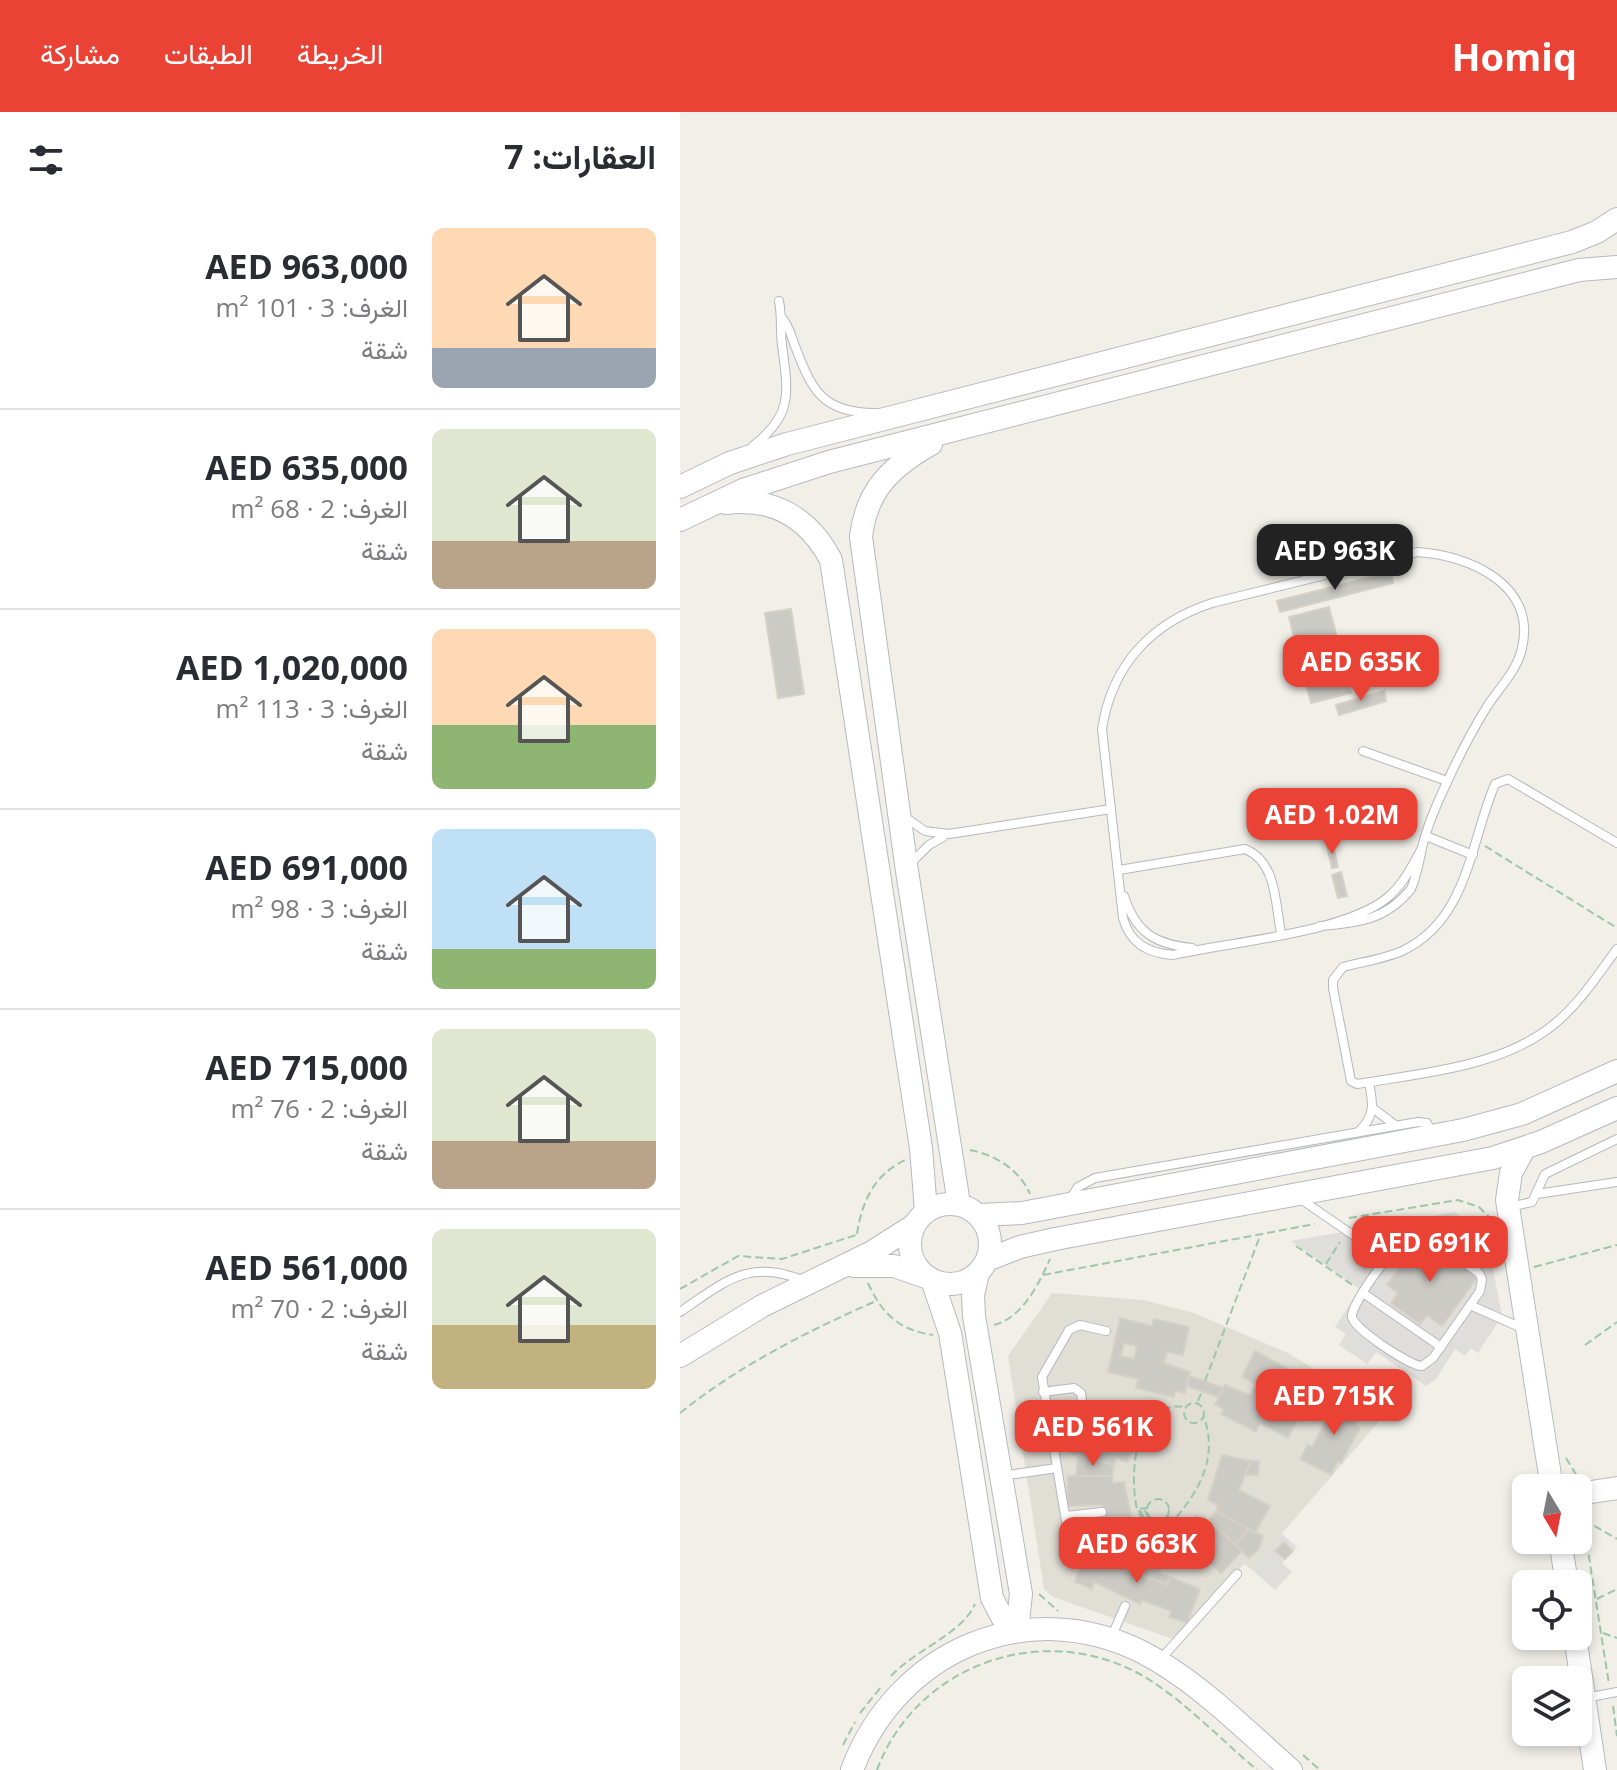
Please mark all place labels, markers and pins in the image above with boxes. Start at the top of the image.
pin: AED 963K [1252,524,1418,592]
pin: AED 635K [1278,635,1444,703]
pin: AED 1.02M [1240,788,1424,856]
pin: AED 691K [1347,1216,1513,1284]
pin: AED 715K [1251,1369,1417,1437]
pin: AED 561K [1010,1400,1176,1468]
pin: AED 663K [1054,1517,1220,1585]

